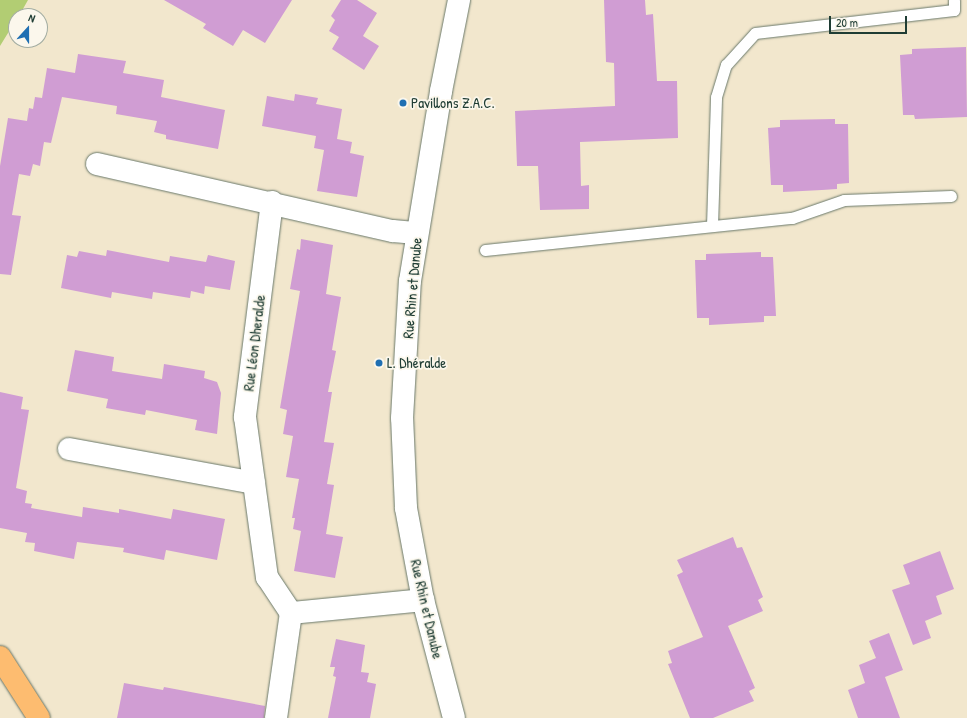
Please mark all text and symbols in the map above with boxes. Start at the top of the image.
north arrow [8,8,48,48]
scale bar [831,8,909,34]
text: N [27,10,37,25]
text: 20 m [836,14,858,31]
place label: Pavillons Z.A.C. [411,94,495,112]
marker: Pavillons Z.A.C. [398,98,408,108]
street label: Rue Rhin et Danube [399,237,425,339]
street label: Rue Léon Dheralde [239,294,269,392]
place label: L. Dhéralde [387,354,446,372]
marker: L. Dhéralde [374,358,384,368]
street label: Rue Rhin et Danube [407,558,447,660]

